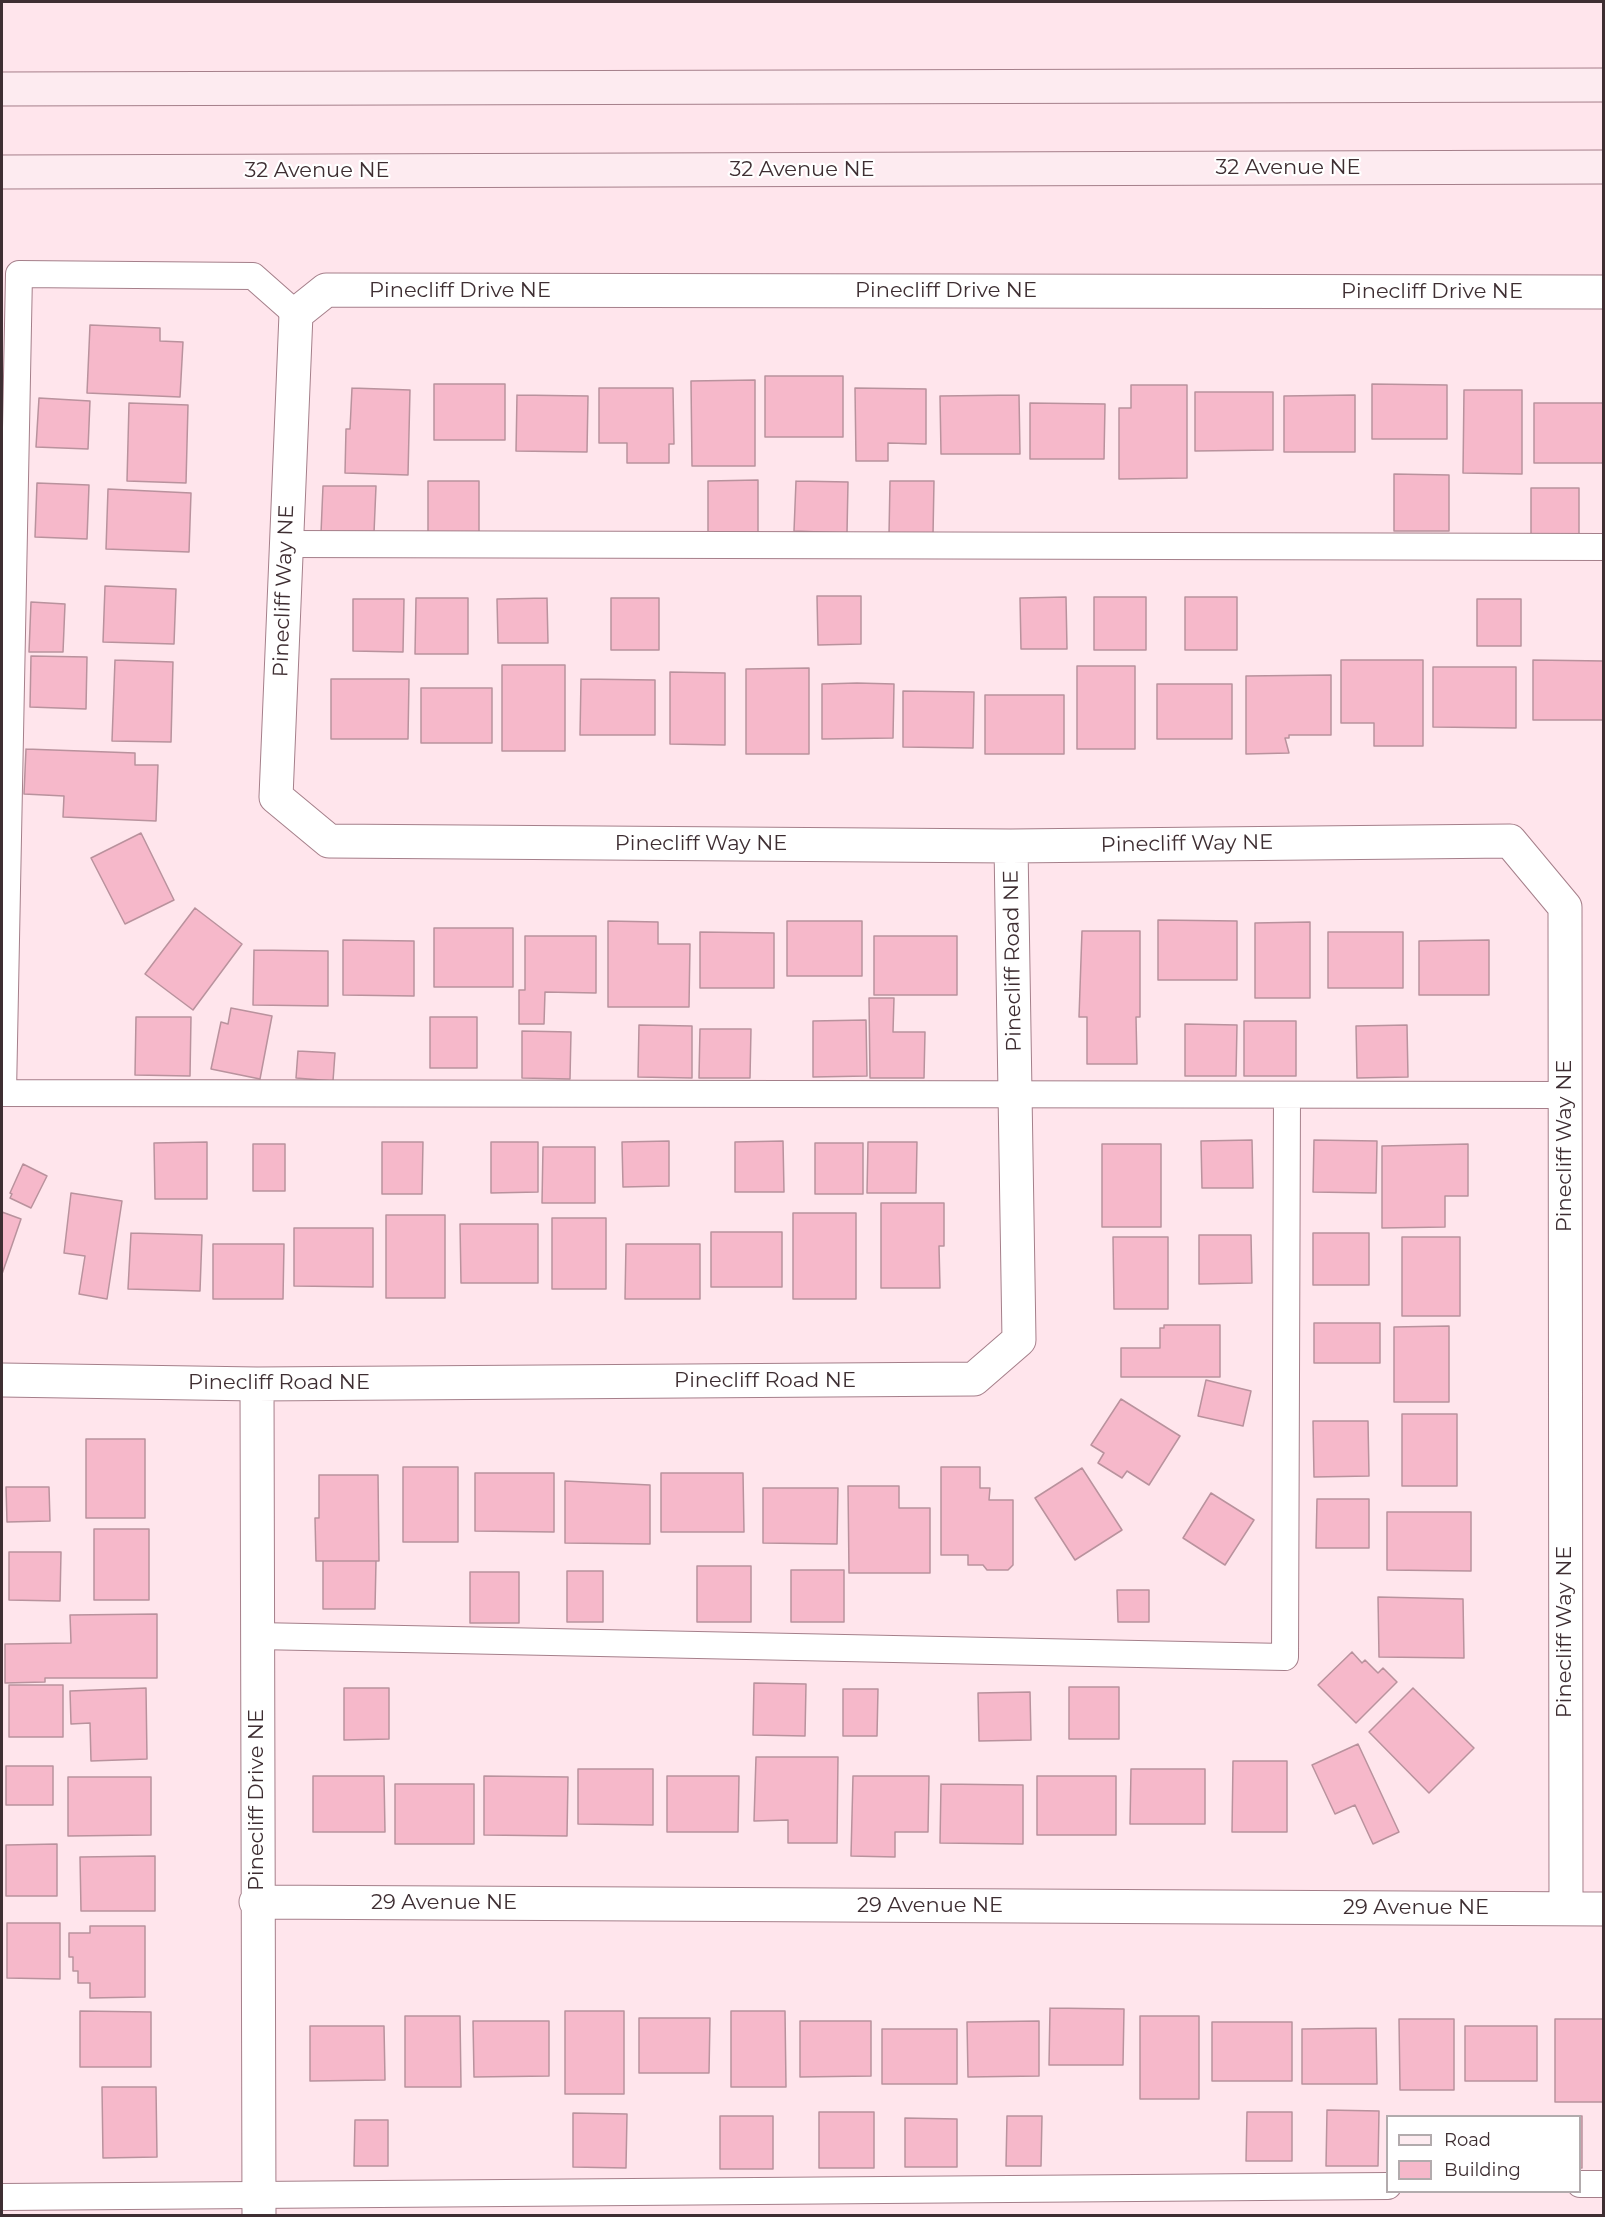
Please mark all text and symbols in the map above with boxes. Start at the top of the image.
street label: 32 Avenue NE [1215,155,1361,181]
street label: 32 Avenue NE [729,157,875,183]
street label: 32 Avenue NE [244,158,390,184]
street label: Pinecliff Drive NE [369,278,551,304]
street label: Pinecliff Drive NE [855,278,1037,304]
street label: Pinecliff Drive NE [1341,279,1523,305]
street label: Pinecliff Way NE [268,504,300,678]
street label: Pinecliff Way NE [1101,830,1273,858]
street label: Pinecliff Way NE [615,831,787,857]
street label: Pinecliff Road NE [999,870,1027,1052]
street label: Pinecliff Way NE [1552,1060,1578,1232]
street label: Pinecliff Road NE [674,1368,856,1394]
street label: Pinecliff Road NE [188,1370,370,1396]
street label: Pinecliff Way NE [1552,1546,1578,1718]
street label: Pinecliff Drive NE [244,1709,270,1891]
street label: 29 Avenue NE [371,1890,517,1916]
street label: 29 Avenue NE [857,1893,1003,1919]
street label: 29 Avenue NE [1343,1895,1489,1921]
legend [1386,2115,1581,2193]
text: Road [1444,2129,1491,2151]
text: Building [1444,2159,1521,2181]

